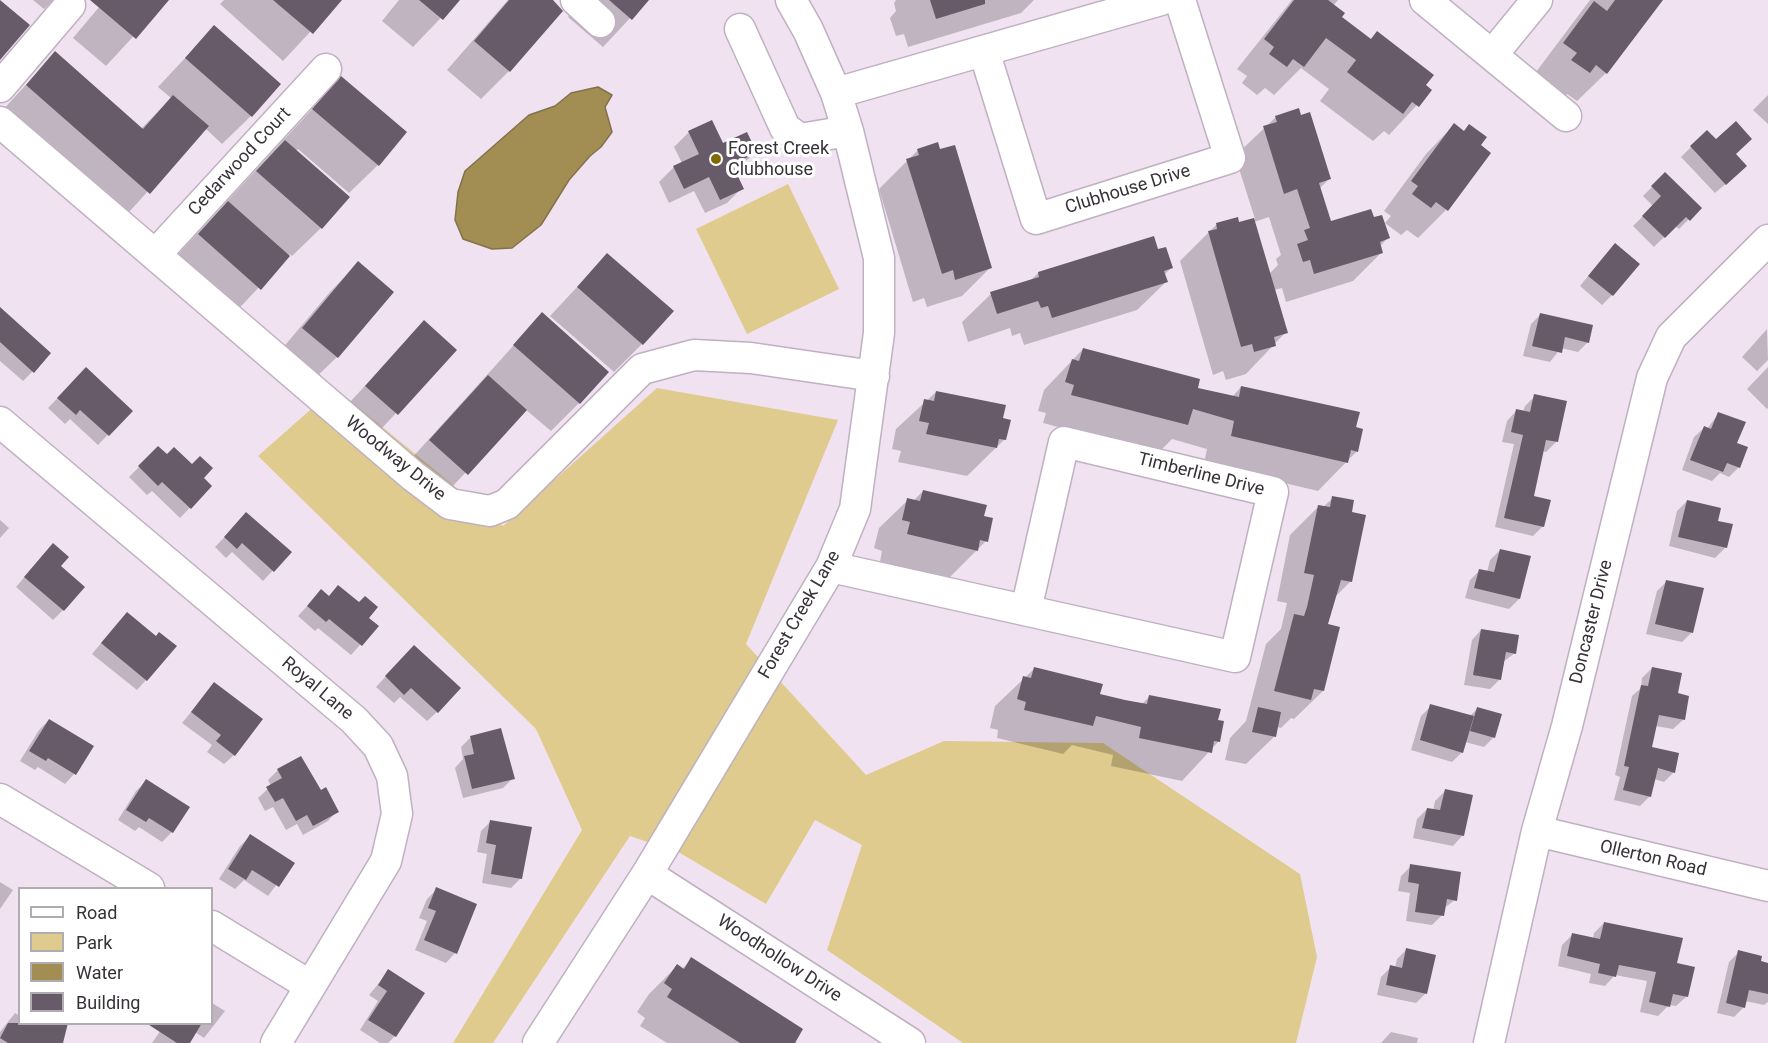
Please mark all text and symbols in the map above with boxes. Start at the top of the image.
street label: Cedarwood Court [184,103,296,221]
place label: Forest Creek Clubhouse [728,138,829,180]
marker: Forest Creek Clubhouse [709,152,723,166]
street label: Clubhouse Drive [1063,161,1193,219]
street label: Woodway Drive [340,412,450,506]
street label: Timberline Drive [1135,449,1267,501]
street label: Forest Creek Lane [755,547,845,683]
street label: Doncaster Drive [1566,558,1618,686]
street label: Royal Lane [277,653,357,725]
street label: Ollerton Road [1598,836,1708,882]
legend [18,887,213,1025]
text: Road [76,902,117,923]
street label: Woodhollow Drive [713,911,845,1007]
text: Park [76,932,112,953]
text: Water [76,962,123,983]
text: Building [76,992,140,1013]

